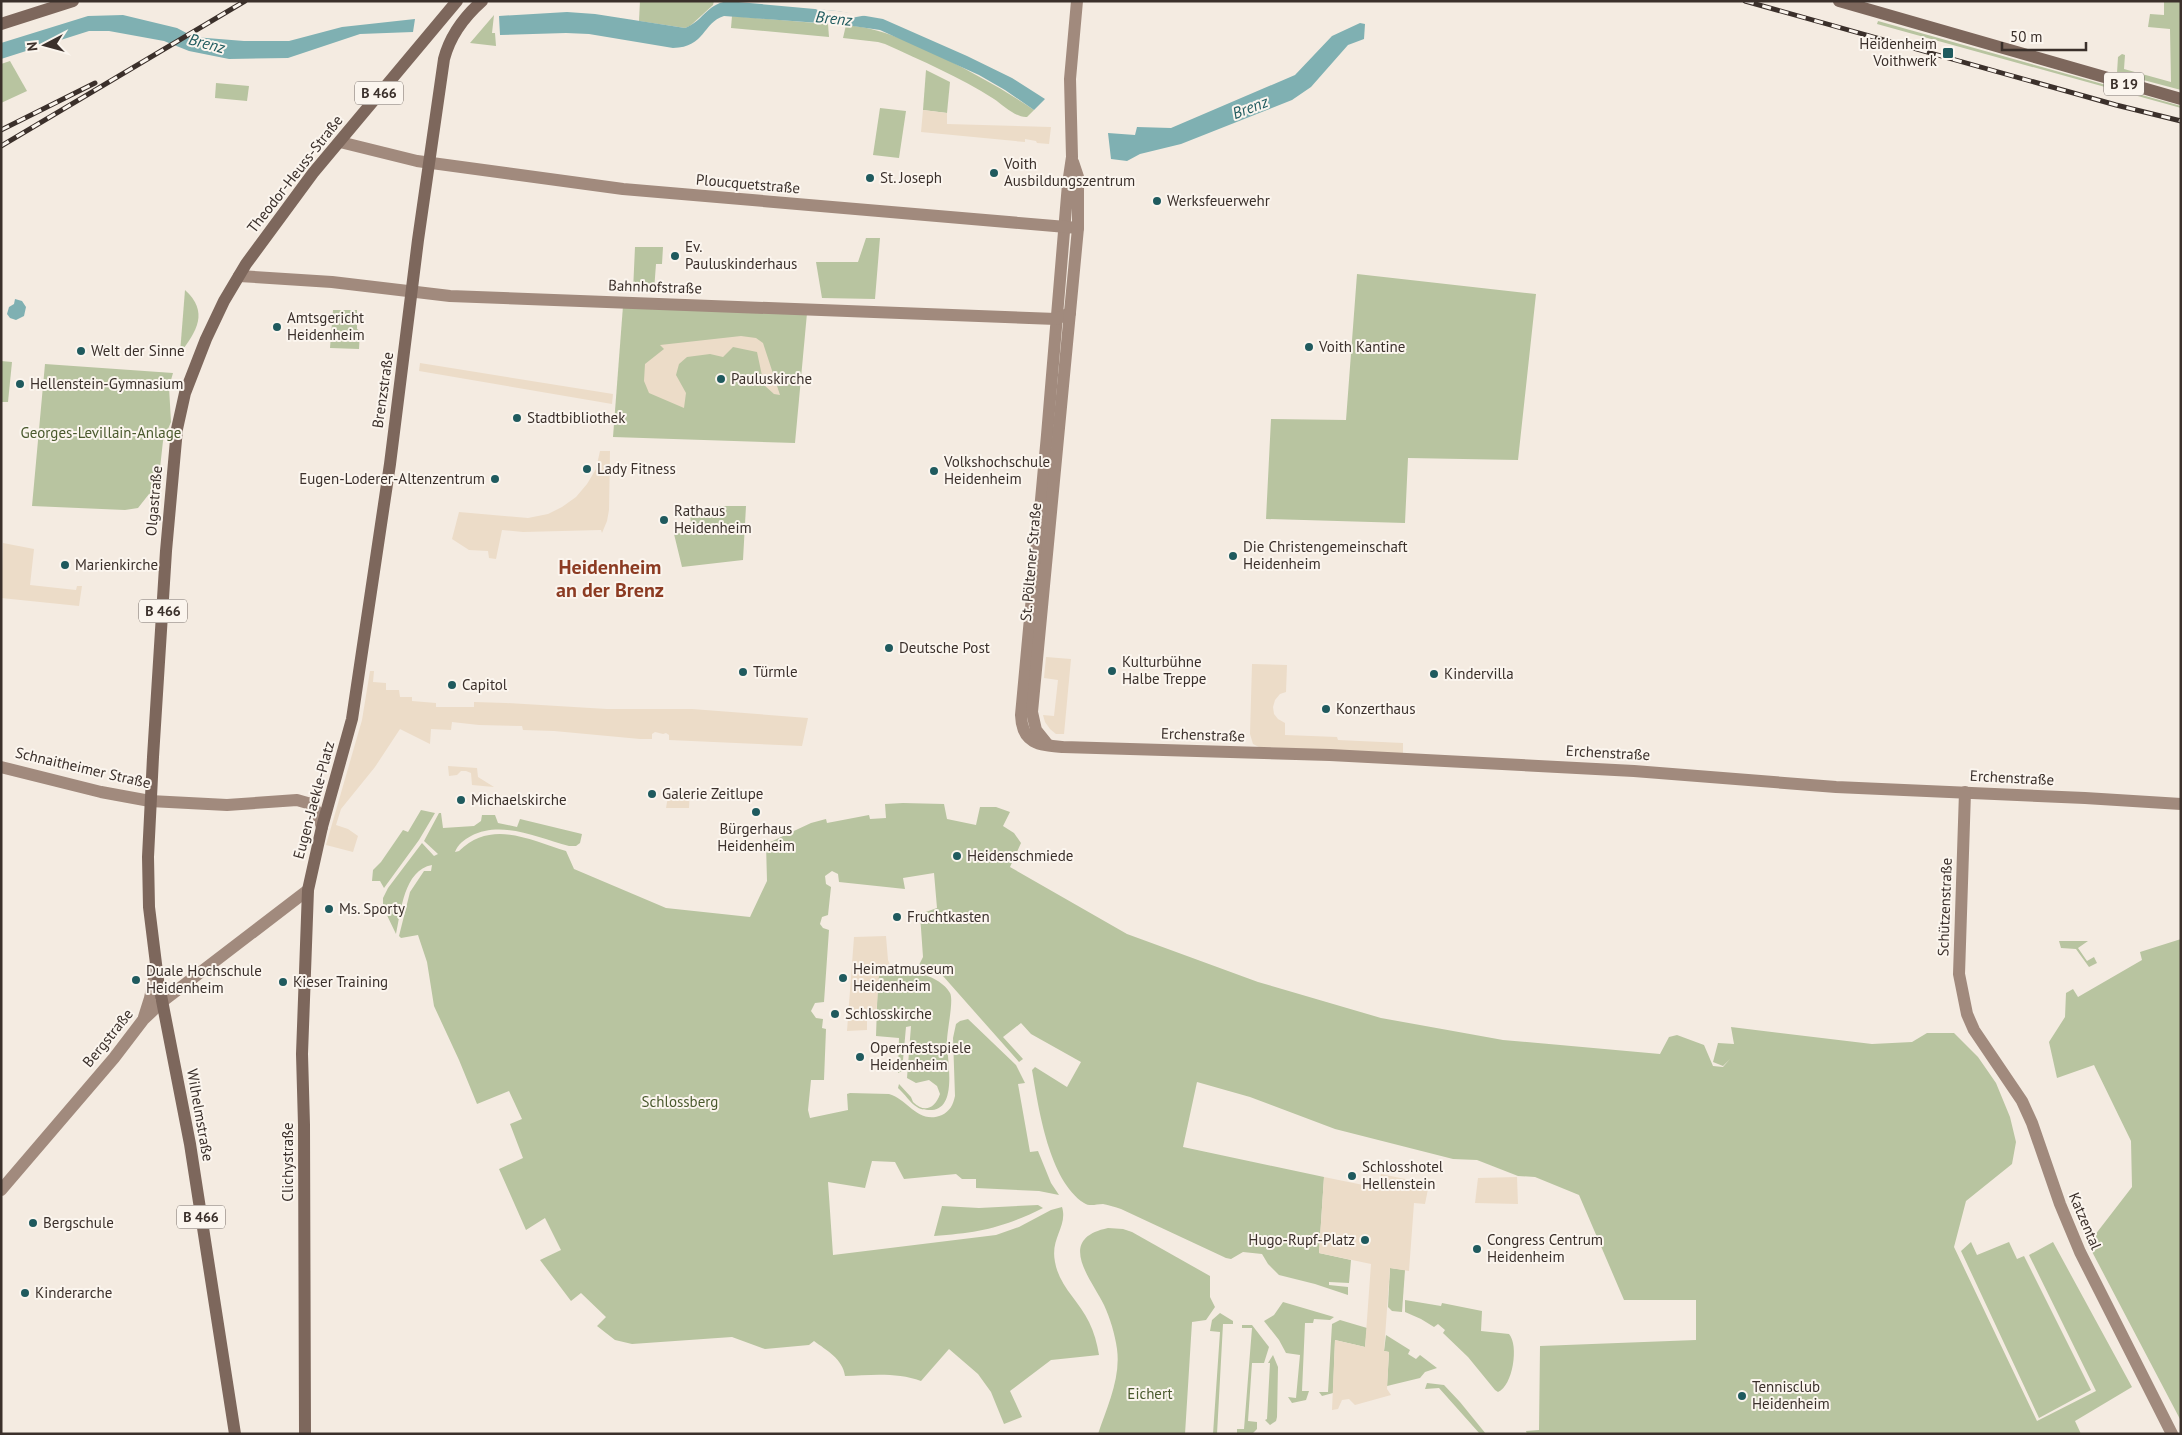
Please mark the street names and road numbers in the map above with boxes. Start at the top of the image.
road number: B 19 [2104,72,2144,96]
road number: B 466 [355,82,403,105]
street label: Theodor-Heuss-Straße [243,111,347,236]
street label: Ploucquetstraße [695,169,801,198]
street label: Bahnhofstraße [608,275,702,298]
street label: Brenzstraße [368,351,397,429]
street label: Olgastraße [141,465,166,537]
street label: St. Pöltener Straße [1016,502,1045,622]
road number: B 466 [139,600,187,622]
street label: Erchenstraße [1161,724,1246,745]
street label: Eugen-Jaekle-Platz [289,739,338,861]
street label: Erchenstraße [1565,741,1651,764]
street label: Schnaitheimer Straße [13,743,153,792]
street label: Erchenstraße [1969,766,2055,789]
street label: Schützenstraße [1933,857,1956,957]
street label: Bergstraße [78,1005,137,1071]
street label: Wilhelmstraße [183,1067,218,1163]
street label: Clichystraße [278,1122,297,1202]
street label: Katzental [2065,1189,2106,1253]
road number: B 466 [177,1206,225,1228]

